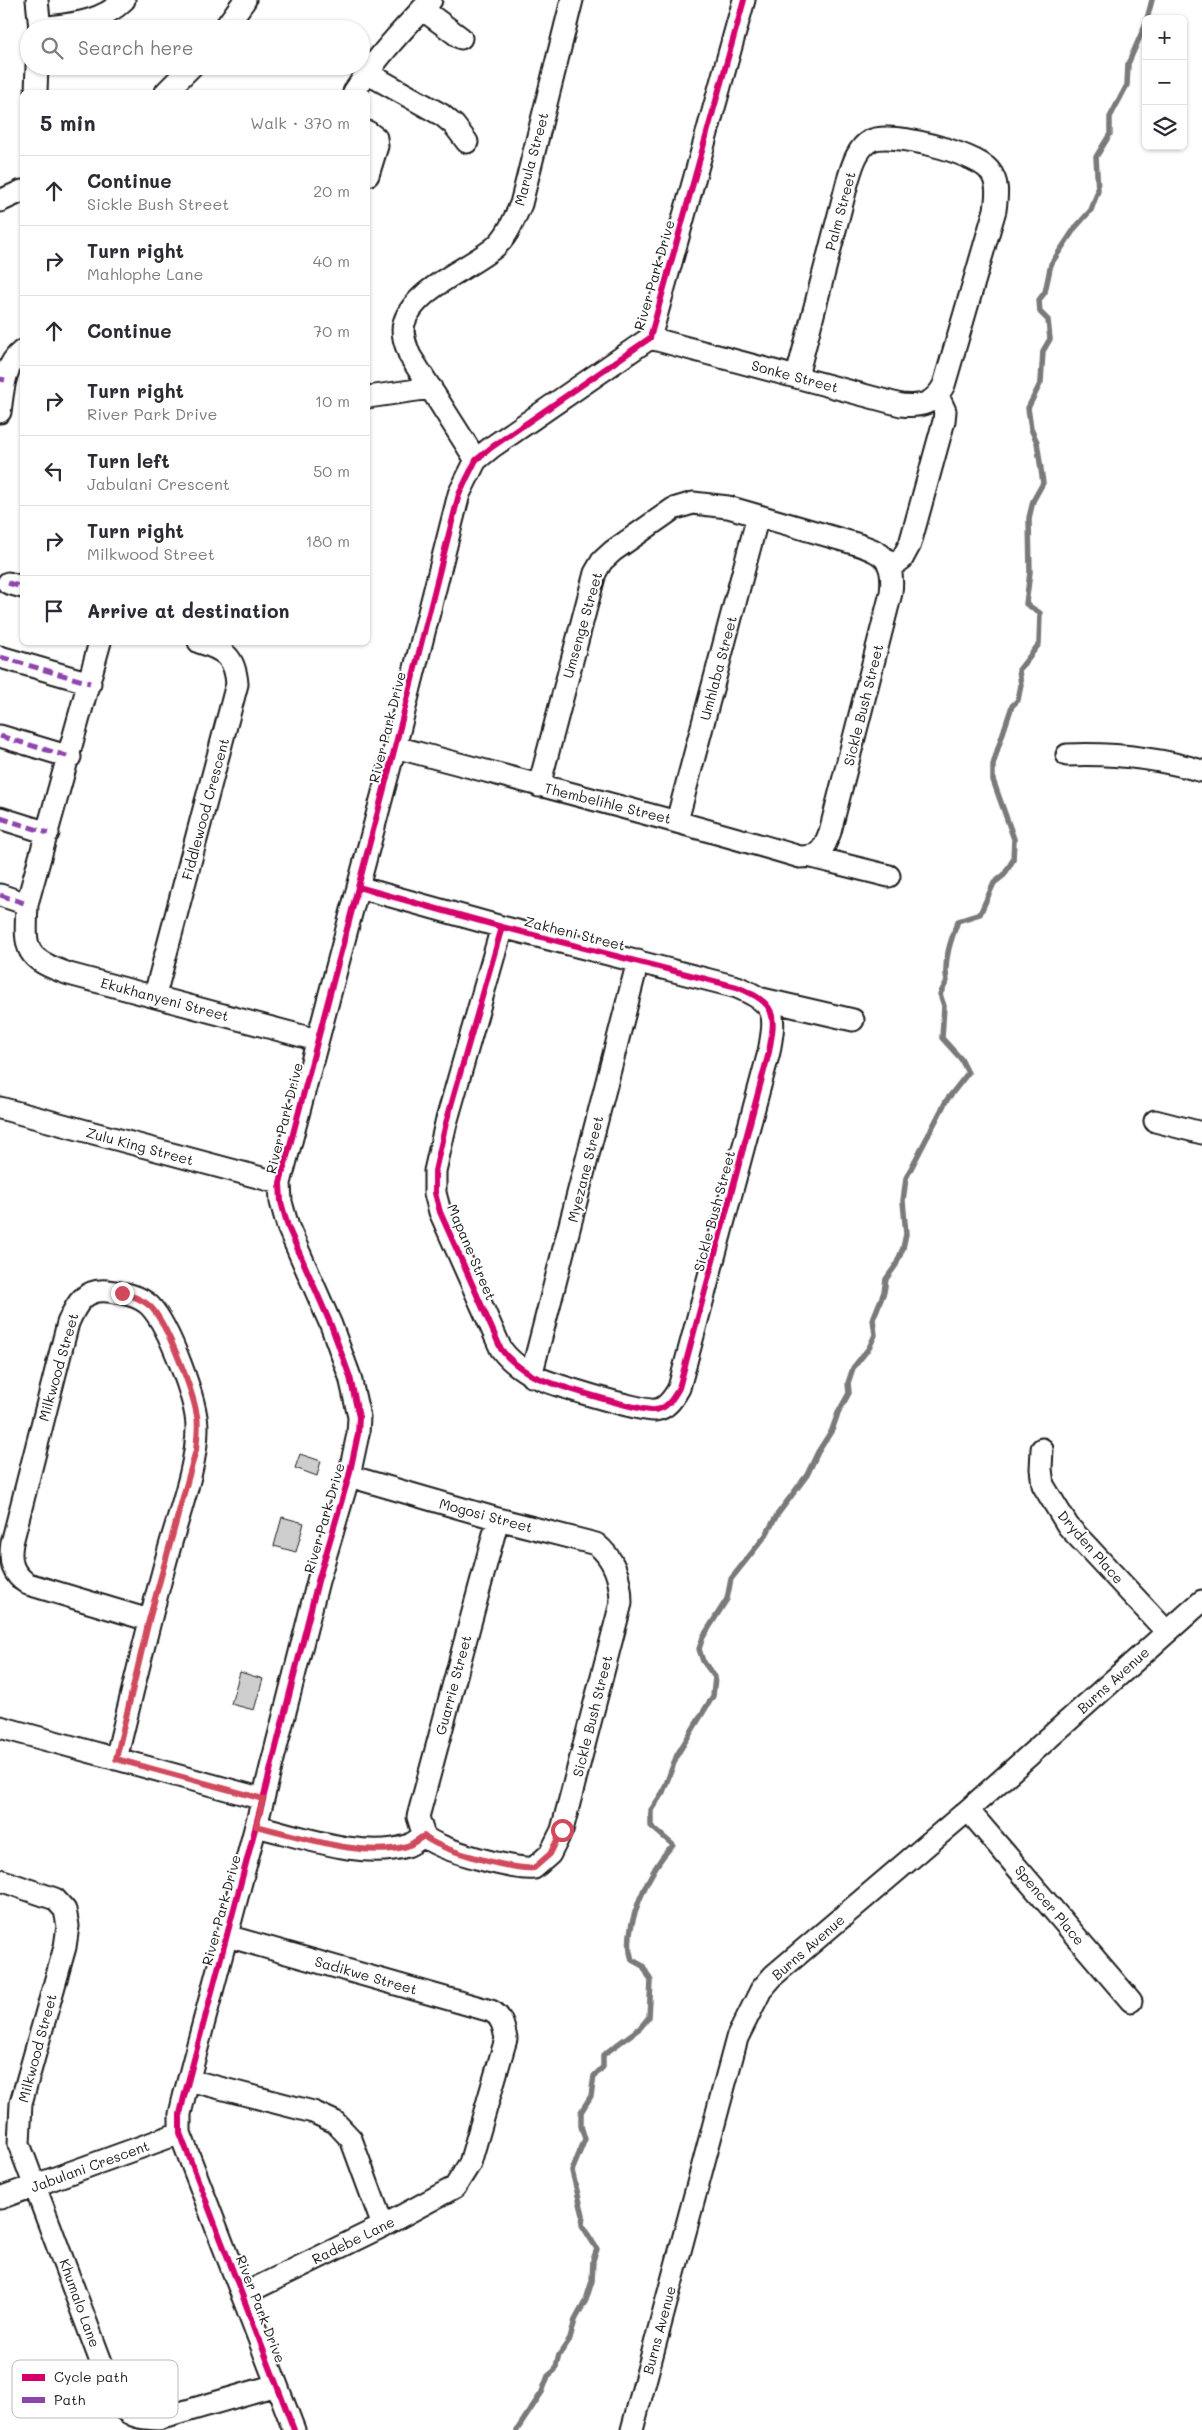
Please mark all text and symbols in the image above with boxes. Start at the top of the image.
map controls [1142,15,1187,150]
button: + [1142,15,1187,60]
search box [20,20,370,75]
icon: search [38,34,66,62]
text: Search here [78,35,194,60]
button: − [1142,60,1187,105]
button: layers [1142,105,1187,150]
text: 5 min [40,109,96,136]
street label: Marula Street [509,110,553,208]
text: Walk · 370 m [250,112,350,133]
text: Continue [87,168,172,193]
street label: Palm Street [820,169,860,253]
icon: ahead [40,177,68,205]
text: 20 m [313,180,350,201]
text: Sickle Bush Street [87,193,229,214]
street label: River Park Drive [629,218,679,332]
text: Turn right [87,238,184,263]
icon: right [40,247,68,275]
text: 40 m [313,250,350,271]
text: Mahlophe Lane [87,263,203,284]
icon: ahead [40,317,68,345]
text: Continue [87,318,172,343]
text: 70 m [313,320,350,341]
street label: Sonke Street [750,355,840,397]
text: Turn right [87,378,184,403]
icon: right [40,387,68,415]
text: 10 m [315,390,350,411]
text: River Park Drive [87,403,217,424]
text: Turn left [87,448,170,473]
icon: left [40,457,68,485]
text: 50 m [313,460,350,481]
text: Jabulani Crescent [87,473,230,494]
text: Turn right [87,518,184,543]
icon: right [40,527,68,555]
text: 180 m [305,530,350,551]
text: Milkwood Street [87,543,215,564]
street label: Umsenge Street [558,570,606,680]
icon: arrive [40,597,68,625]
text: Arrive at destination [87,598,290,623]
street label: Umhlaba Street [695,614,741,722]
street label: Sickle Bush Street [839,642,887,768]
street label: River Park Drive [364,669,410,785]
street label: Fiddlewood Crescent [177,736,233,882]
street label: Thembelihle Street [543,778,673,828]
street label: Zakheni Street [523,911,627,955]
street label: Ekukhanyeni Street [99,973,231,1025]
street label: River Park Drive [261,1060,307,1176]
street label: Myezane Street [563,1114,607,1224]
street label: Zulu King Street [84,1123,196,1169]
street label: Sickle Bush Street [689,1148,739,1274]
street label: Mapane Street [443,1201,501,1303]
route end [111,1282,134,1305]
street label: Milkwood Street [33,1311,83,1423]
street label: River Park Drive [299,1461,349,1575]
street label: Mogosi Street [437,1493,535,1537]
street label: Dryden Place [1054,1506,1128,1588]
street label: Guarrie Street [431,1633,475,1737]
street label: Burns Avenue [1073,1643,1153,1717]
street label: Sickle Bush Street [568,1653,616,1779]
route start [551,1819,574,1842]
street label: River Park Drive [197,1852,245,1968]
street label: Spencer Place [1011,1861,1089,1949]
street label: Burns Avenue [767,1910,849,1984]
street label: Sadikwe Street [313,1951,419,1999]
street label: Milkwood Street [13,1992,61,2104]
street label: Jabulani Crescent [28,2136,152,2196]
street label: Radebe Lane [308,2212,398,2268]
street label: River Park Drive [232,2252,290,2366]
street label: Khumalo Lane [55,2256,105,2350]
street label: Burns Avenue [638,2284,680,2376]
legend [12,2360,178,2418]
text: Cycle path [54,2367,128,2386]
text: Path [54,2390,85,2409]

